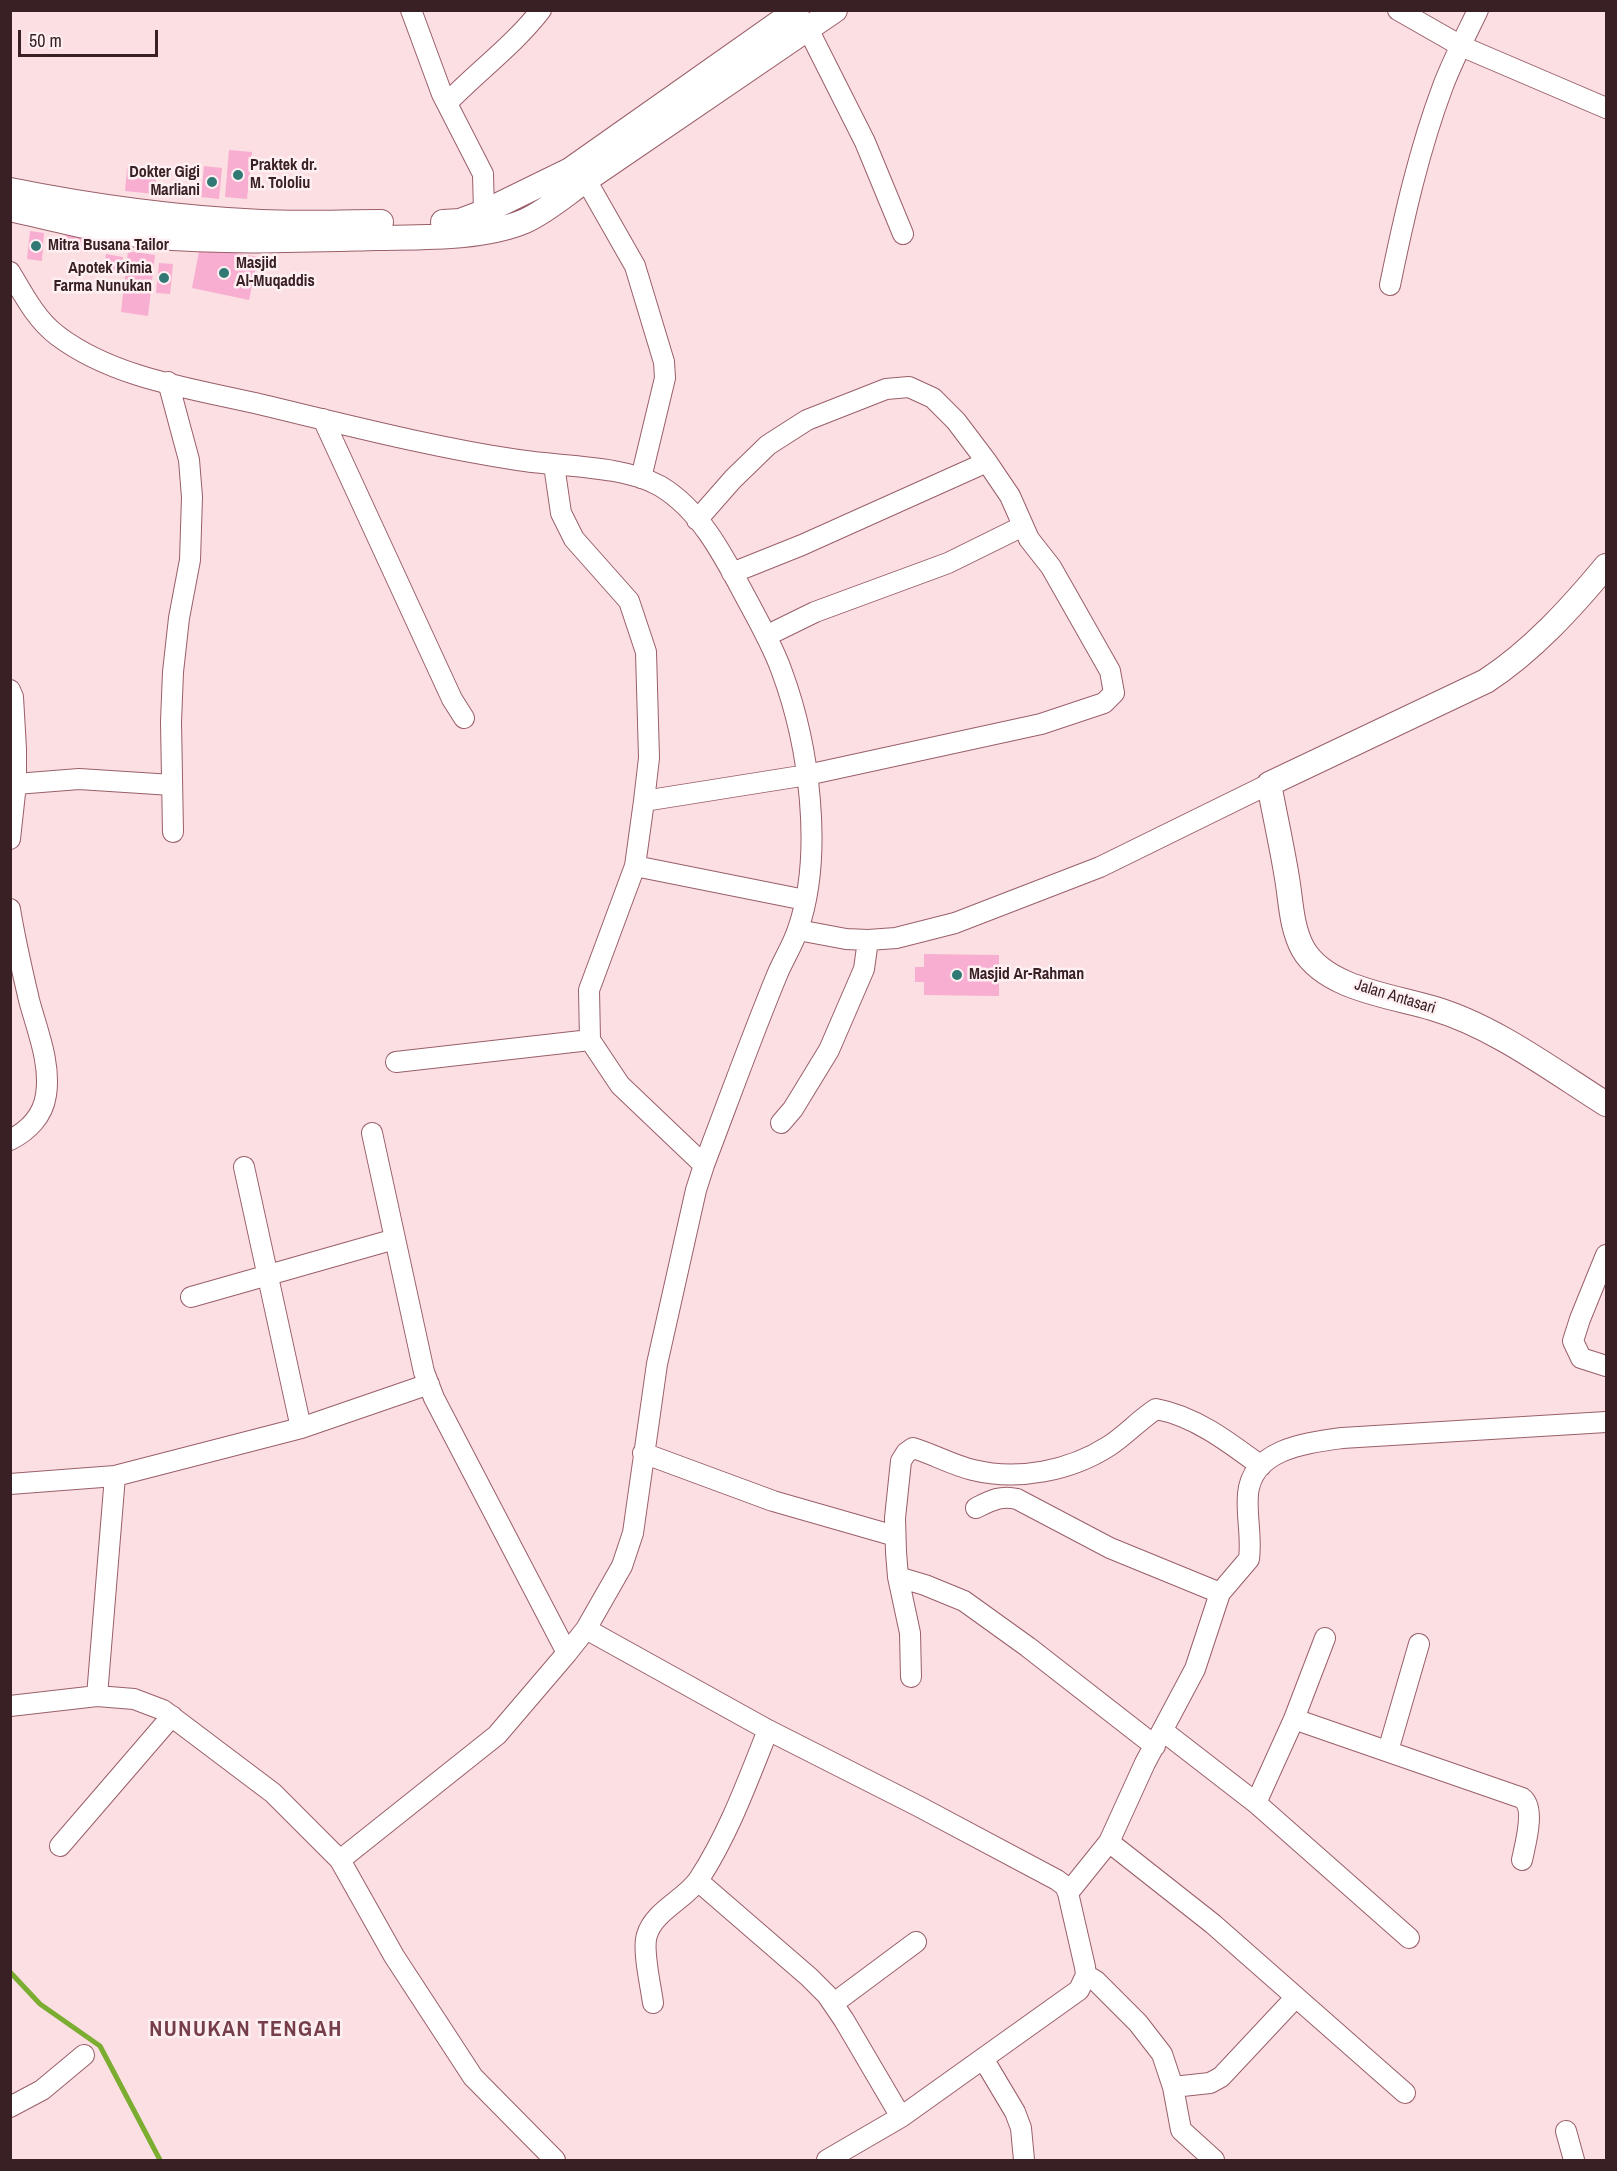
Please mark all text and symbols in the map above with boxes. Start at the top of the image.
scale bar [21,18,160,56]
text: 50 m [29,28,62,53]
place label: Praktek dr. M. Tololiu [250,156,317,194]
place label: Dokter Gigi Marliani [129,163,200,201]
marker: Praktek dr. M. Tololiu [231,168,245,182]
marker: Dokter Gigi Marliani [205,175,219,189]
place label: Mitra Busana Tailor [48,236,169,256]
marker: Mitra Busana Tailor [29,239,43,253]
place label: Masjid Al-Muqaddis [236,254,315,292]
place label: Apotek Kimia Farma Nunukan [53,259,152,297]
marker: Masjid Al-Muqaddis [217,266,231,280]
marker: Apotek Kimia Farma Nunukan [157,271,171,285]
place label: Masjid Ar-Rahman [969,965,1084,985]
marker: Masjid Ar-Rahman [950,968,964,982]
street label: Jalan Antasari [1352,976,1438,1018]
district label: NUNUKAN TENGAH [149,2017,343,2043]

